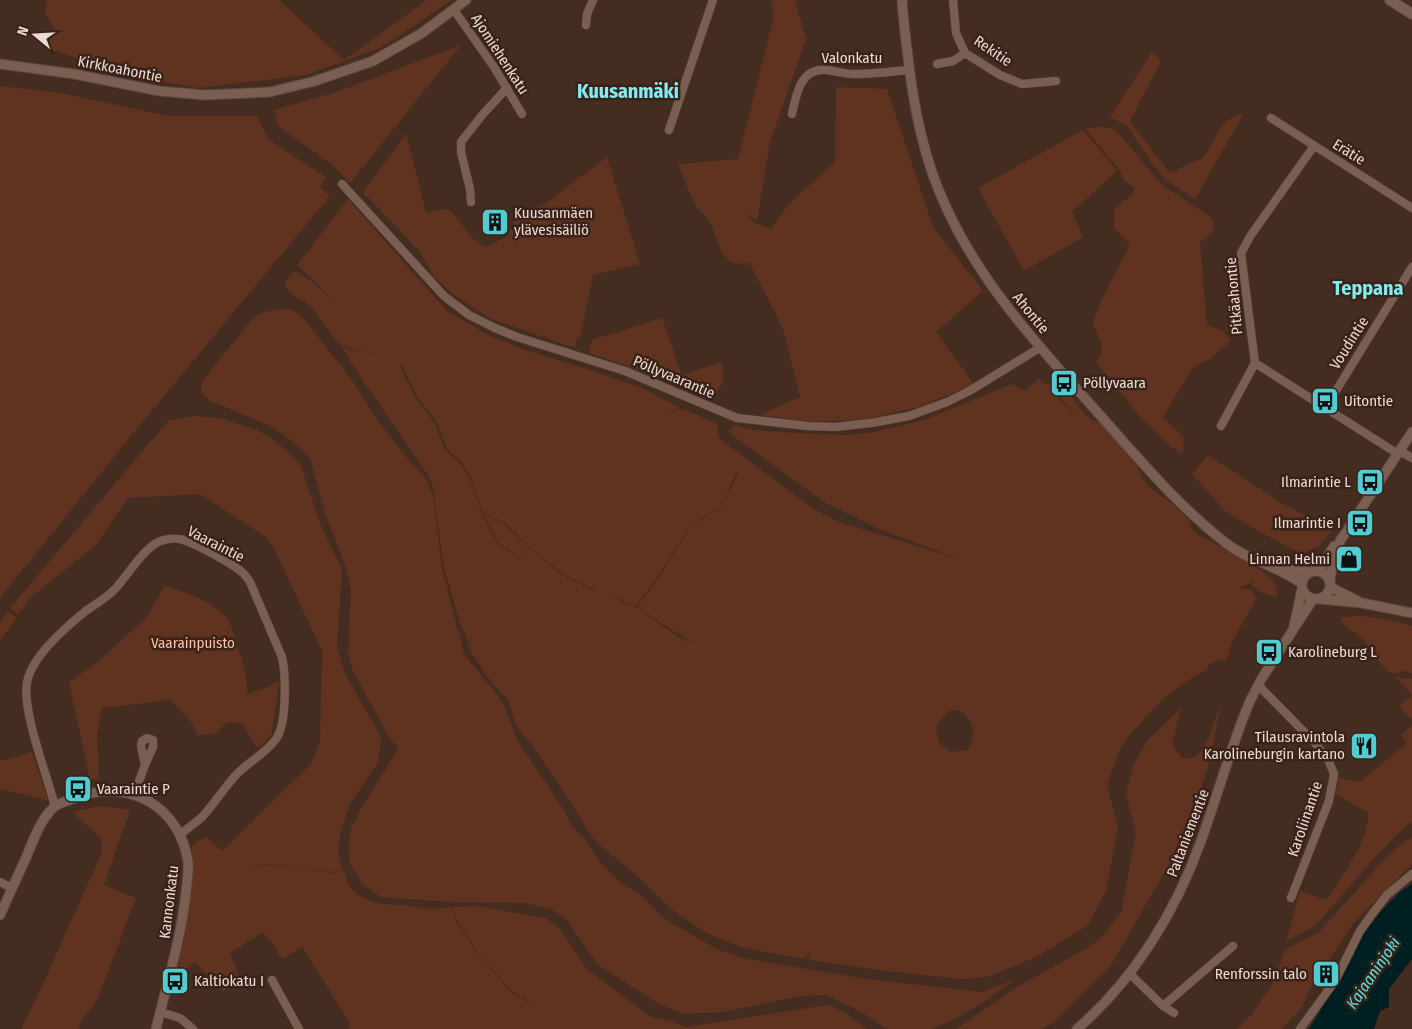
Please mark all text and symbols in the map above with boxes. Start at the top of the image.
north arrow [10,10,60,60]
street label: Ajomiehenkatu [467,10,533,98]
text: N [14,25,32,38]
street label: Rekitie [970,32,1016,70]
street label: Valonkatu [822,49,882,67]
street label: Kirkkoahontie [76,52,164,86]
district label: Kuusanmäki [577,79,679,103]
street label: Erätie [1329,135,1369,169]
place label: Kuusanmäen ylävesisäiliö [514,204,593,239]
building icon: Kuusanmäen ylävesisäiliö [480,207,510,237]
street label: Pitkäahontie [1222,257,1246,335]
district label: Teppana [1333,276,1403,300]
street label: Ahontie [1009,289,1053,337]
street label: Voudintie [1326,313,1372,373]
street label: Pöllyvaarantie [630,352,718,402]
bus stop icon: Pöllyvaara [1049,368,1079,398]
place label: Pöllyvaara [1083,374,1146,392]
bus stop icon: Uitontie [1310,386,1340,416]
place label: Uitontie [1344,392,1393,410]
bus stop icon: Ilmarintie L [1355,467,1385,497]
place label: Ilmarintie L [1281,473,1351,491]
bus stop icon: Ilmarintie I [1345,508,1375,538]
place label: Ilmarintie I [1274,514,1341,532]
street label: Vaaraintie [184,522,248,566]
shop icon: Linnan Helmi [1334,544,1364,574]
place label: Linnan Helmi [1249,550,1330,568]
park label: Vaarainpuisto [151,634,235,652]
bus stop icon: Karolineburg L [1254,637,1284,667]
place label: Karolineburg L [1288,643,1377,661]
place label: Tilausravintola Karolineburgin kartano [1204,728,1345,763]
restaurant icon: Tilausravintola Karolineburgin kartano [1349,731,1379,761]
bus stop icon: Vaaraintie P [63,774,93,804]
street label: Karoliinantie [1284,779,1326,859]
place label: Vaaraintie P [97,780,170,798]
street label: Paltaniementie [1163,787,1213,879]
street label: Kannonkatu [156,864,182,940]
water label: Kajaaninjoki [1342,934,1404,1012]
building icon: Renforssin talo [1311,959,1341,989]
place label: Renforssin talo [1215,965,1307,983]
bus stop icon: Kaltiokatu I [160,966,190,996]
place label: Kaltiokatu I [194,972,264,990]

